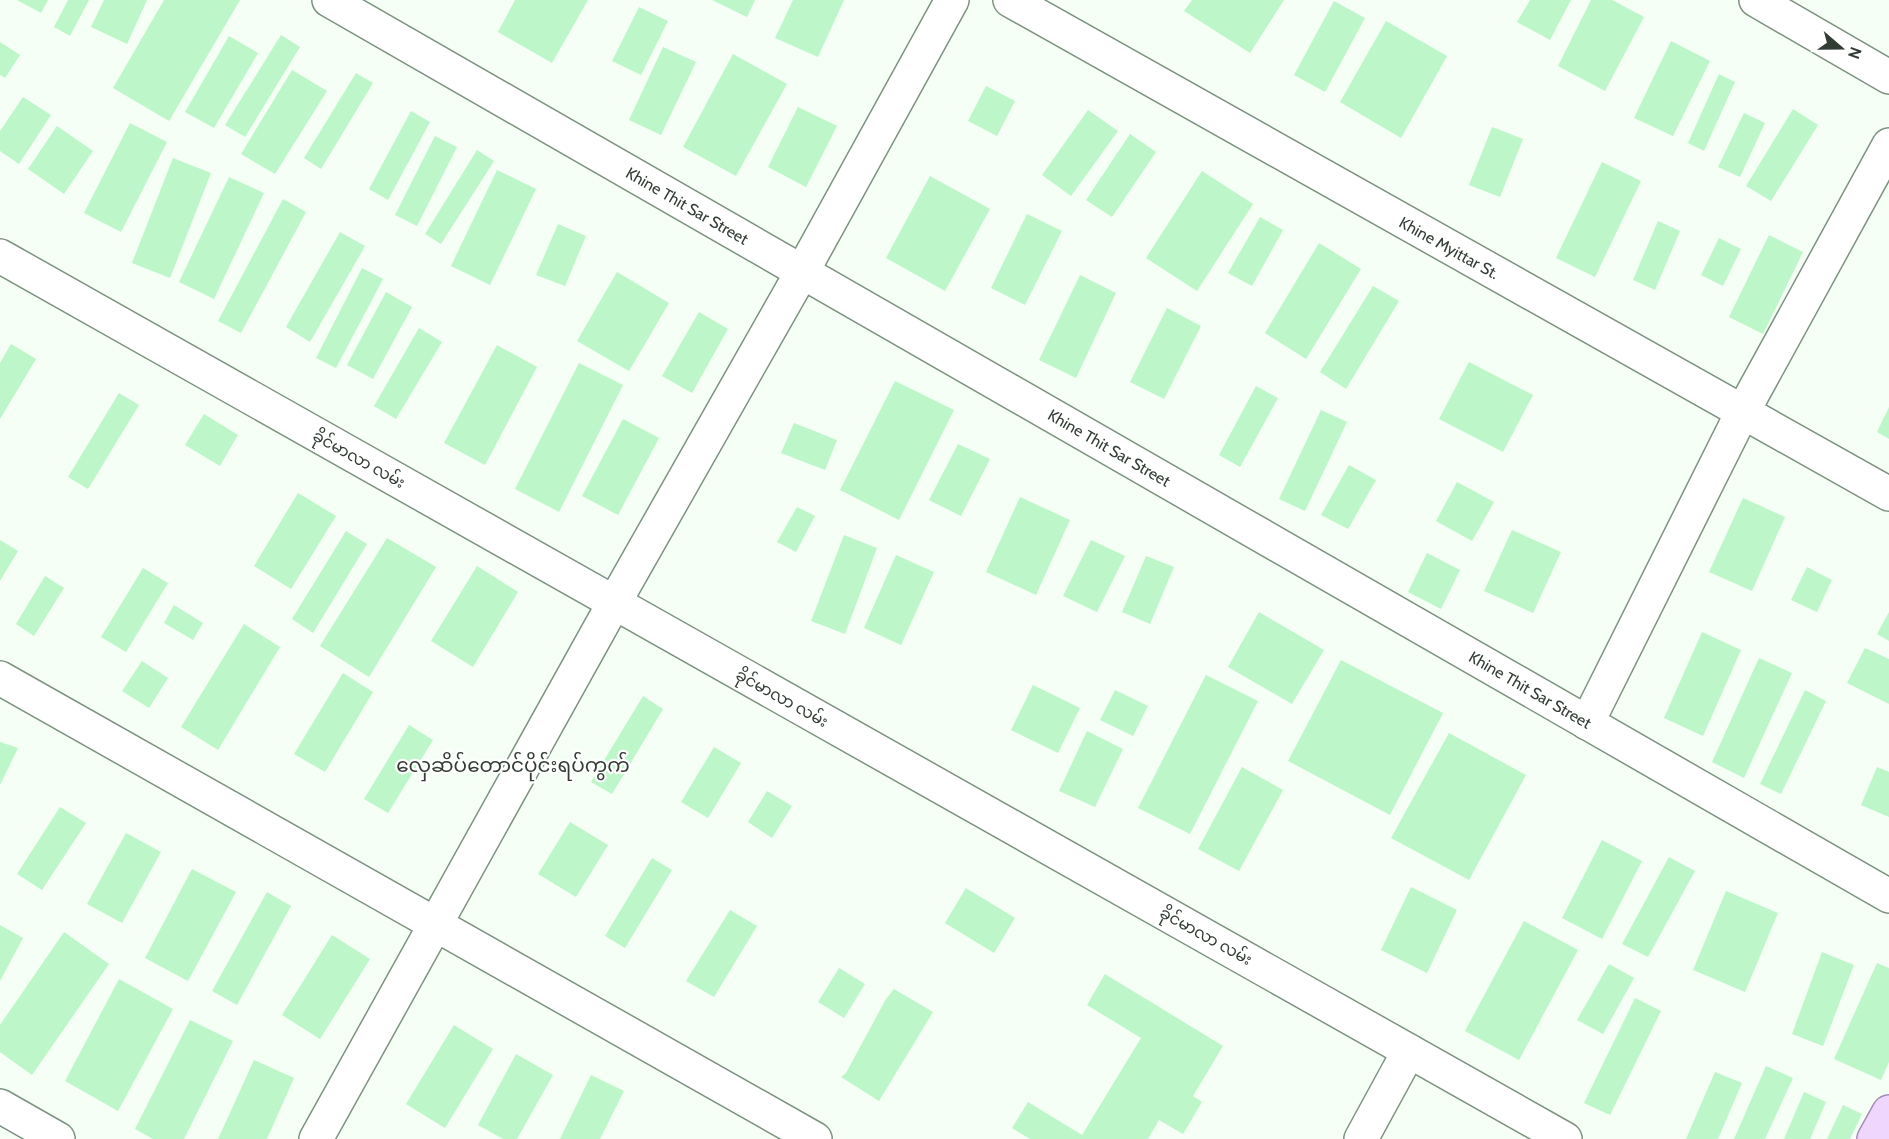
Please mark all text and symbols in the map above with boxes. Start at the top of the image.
north arrow [1811,18,1871,78]
text: N [1844,44,1865,62]
street label: Khine Thit Sar Street [622,163,752,249]
street label: Khine Myittar St. [1396,213,1502,283]
street label: Khine Thit Sar Street [1044,405,1174,491]
street label: ခိုင်မာလာ လမ်း [307,424,409,497]
street label: Khine Thit Sar Street [1465,647,1595,733]
street label: ခိုင်မာလာ လမ်း [730,663,832,736]
district label: လှေဆိပ်တောင်ပိုင်းရပ်ကွက် [396,751,630,782]
street label: ခိုင်မာလာ လမ်း [1154,901,1256,974]

